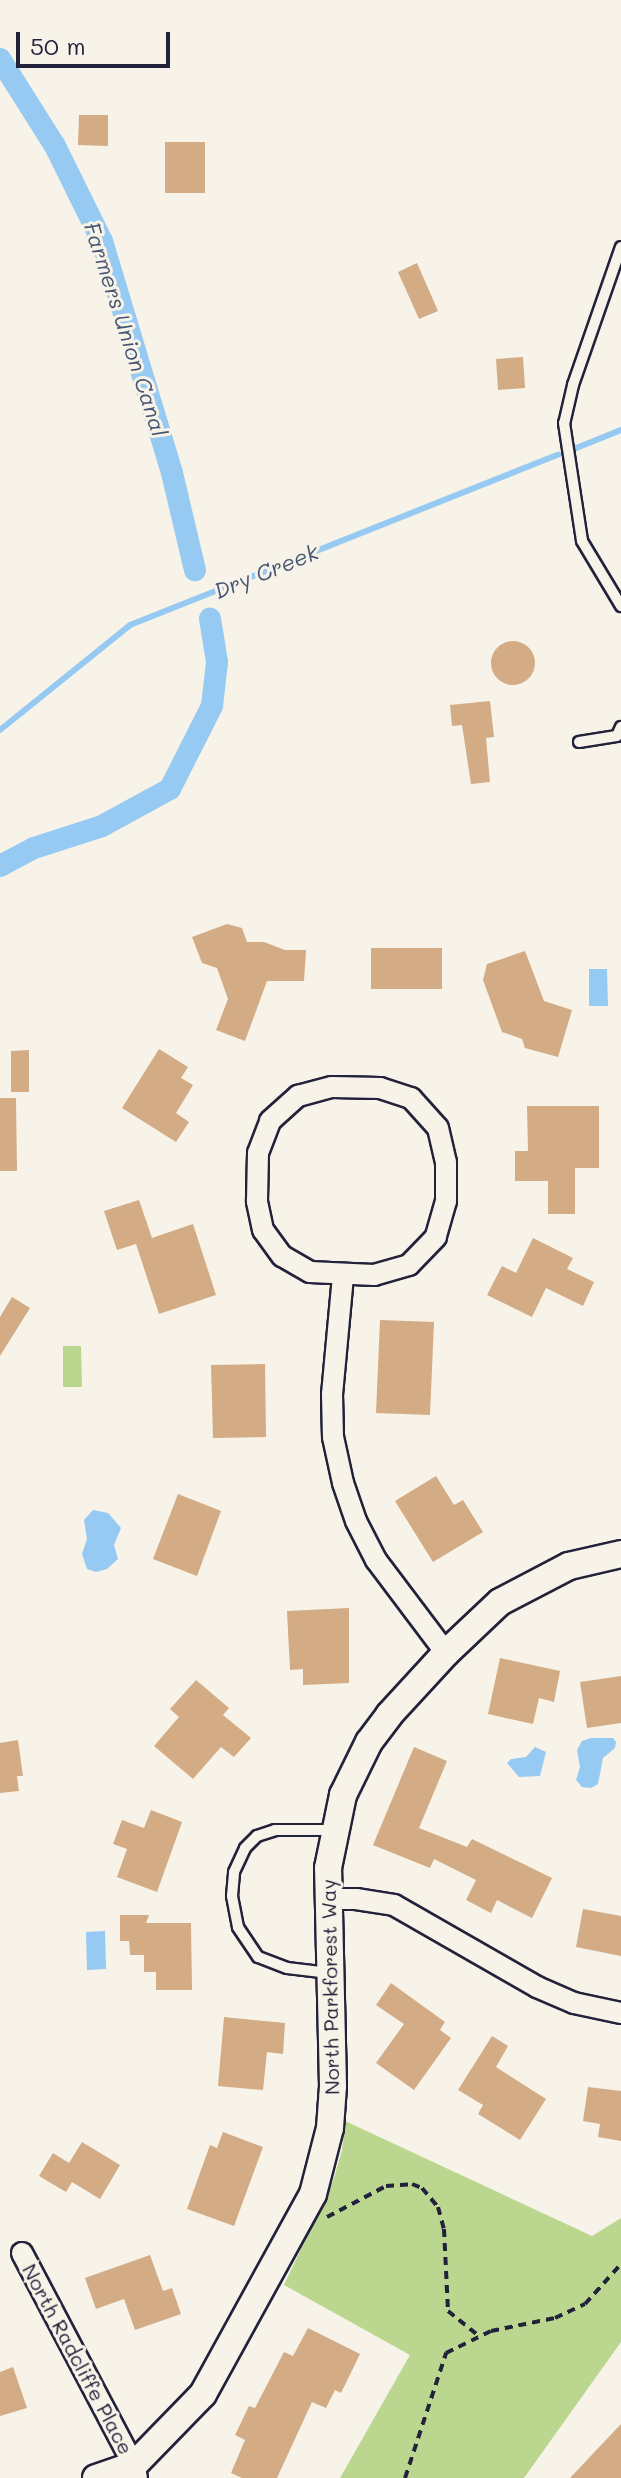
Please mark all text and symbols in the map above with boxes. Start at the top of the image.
scale bar [20,16,174,66]
text: 50 m [30,30,86,61]
water label: Farmers Union Canal [79,219,173,439]
water label: Dry Creek [210,538,322,604]
street label: North Parkforest Way [316,1879,344,2095]
street label: North Radcliffe Place [18,2260,138,2458]

